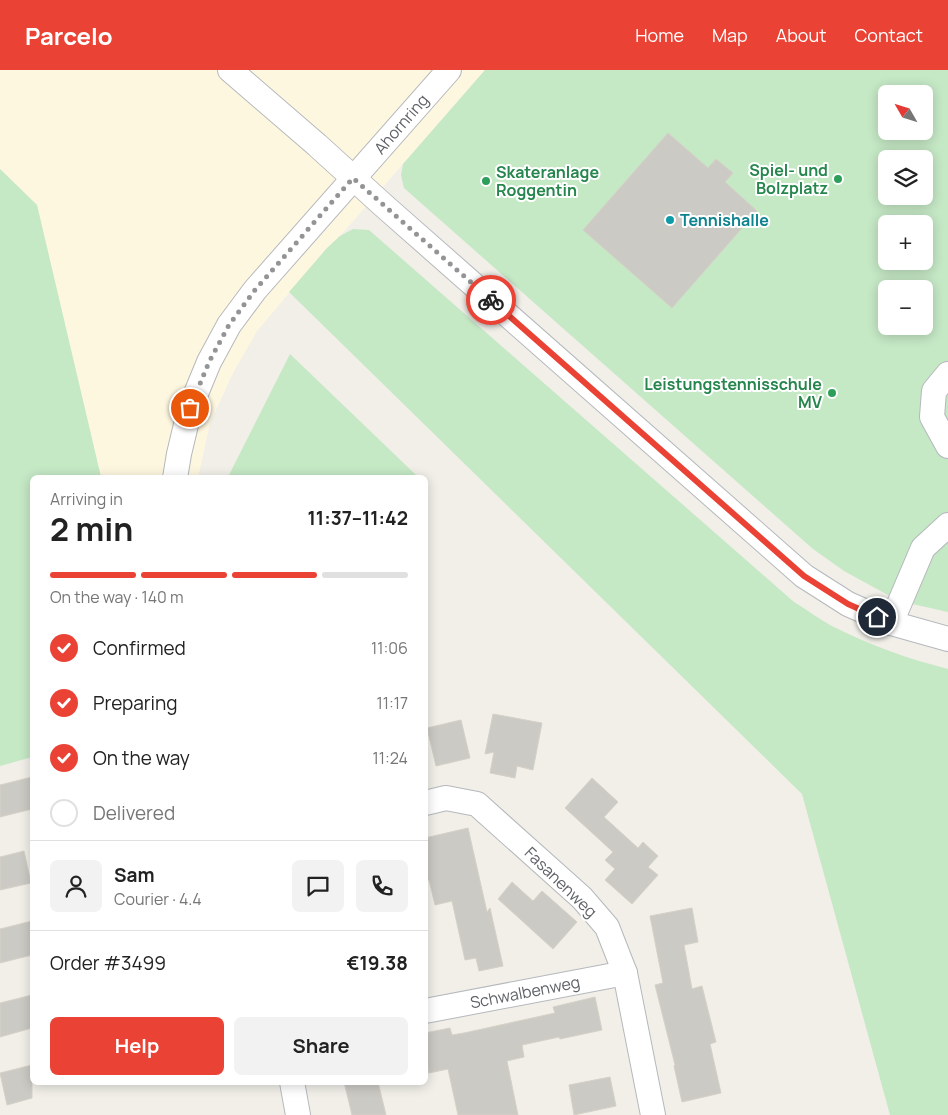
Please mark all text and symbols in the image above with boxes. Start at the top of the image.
text: Parcelo [25,19,113,52]
text: Home [635,23,684,47]
text: Map [712,23,748,47]
text: About [776,23,826,47]
text: Contact [854,23,923,47]
north arrow [878,85,932,140]
map controls [878,85,933,335]
street label: Ahornring [369,89,433,159]
button: layers [878,150,933,205]
place label: Spiel- und Bolzplatz [749,159,828,199]
place label: Skateranlage Roggentin [496,161,599,201]
marker: Spiel- und Bolzplatz [832,173,844,185]
marker: Skateranlage Roggentin [480,175,492,187]
place label: Tennishalle [680,209,769,231]
marker: Tennishalle [664,214,676,226]
button: + [878,215,933,270]
courier [466,275,516,325]
button: − [878,280,933,335]
icon: bike [477,286,505,314]
place label: Leistungstennisschule MV [644,373,823,413]
pin [169,387,211,429]
marker: Leistungstennisschule MV [826,387,838,399]
icon: bag [176,394,204,422]
text: Arriving in [50,488,123,510]
text: 11:37–11:42 [308,505,408,531]
text: 2 min [50,507,133,551]
text: On the way · 140 m [50,586,184,608]
pin [856,596,898,638]
icon: home [863,603,891,631]
icon: check [50,634,78,662]
text: Confirmed [93,635,186,661]
text: 11:06 [371,637,408,659]
icon: check [50,689,78,717]
text: Preparing [93,690,178,716]
text: 11:17 [376,692,408,714]
icon: check [50,744,78,772]
text: On the way [93,745,190,771]
text: 11:24 [373,747,408,769]
text: Delivered [93,800,175,826]
street label: Fasanenweg [520,842,602,922]
button: person [50,860,102,912]
button: chat [292,860,344,912]
button: phone [356,860,408,912]
text: Sam [114,862,155,888]
text: Courier · 4.4 [114,888,202,910]
text: Order #3499 [50,950,166,976]
text: €19.38 [347,950,408,976]
street label: Schwalbenweg [468,971,582,1013]
button: Help [50,1017,224,1075]
button: Share [234,1017,408,1075]

